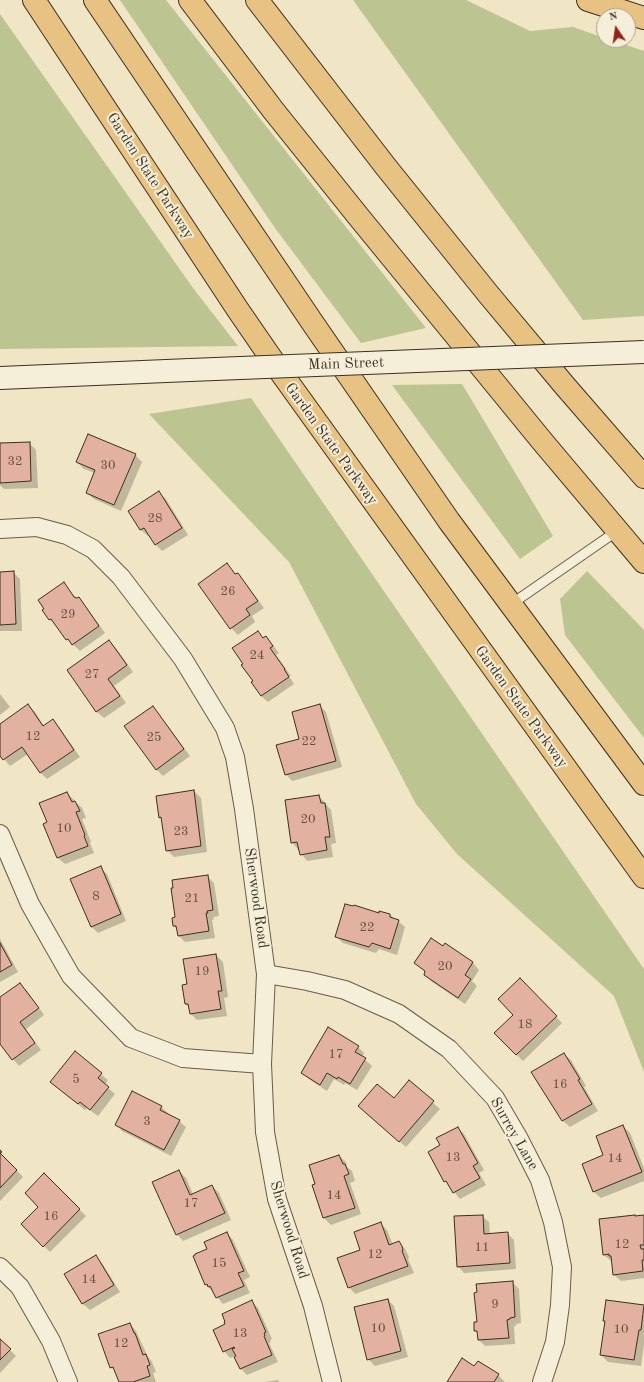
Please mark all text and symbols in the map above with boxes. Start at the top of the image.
north arrow [596,8,636,48]
text: N [608,10,619,23]
street label: Garden State Parkway [102,110,198,242]
street label: Main Street [308,354,384,374]
street label: Garden State Parkway [281,379,381,509]
house number: 32 [7,454,23,470]
house number: 30 [100,458,116,474]
house number: 28 [147,511,163,527]
house number: 26 [220,584,236,600]
house number: 29 [60,607,76,623]
street label: Garden State Parkway [471,642,571,772]
house number: 24 [249,648,265,664]
house number: 27 [84,667,100,683]
house number: 12 [25,729,41,745]
house number: 25 [146,730,162,746]
house number: 22 [301,734,317,750]
house number: 20 [300,812,316,828]
house number: 10 [56,821,72,837]
house number: 23 [173,824,189,840]
street label: Sherwood Road [240,846,272,950]
house number: 8 [92,889,100,905]
house number: 21 [184,891,200,907]
house number: 22 [359,920,375,936]
house number: 20 [437,959,453,975]
house number: 19 [194,964,210,980]
house number: 18 [517,1017,533,1033]
house number: 17 [328,1047,344,1063]
house number: 5 [72,1072,80,1088]
house number: 16 [552,1077,568,1093]
street label: Surrey Lane [486,1094,542,1174]
house number: 3 [143,1114,151,1130]
house number: 13 [445,1150,461,1166]
house number: 14 [607,1151,623,1167]
street label: Sherwood Road [266,1179,312,1281]
house number: 14 [326,1188,342,1204]
house number: 17 [183,1196,199,1212]
house number: 16 [43,1209,59,1225]
house number: 12 [614,1237,630,1253]
house number: 11 [474,1240,490,1256]
house number: 12 [367,1247,383,1263]
house number: 15 [211,1256,227,1272]
house number: 14 [81,1272,97,1288]
house number: 9 [491,1297,499,1313]
house number: 10 [370,1321,386,1337]
house number: 10 [613,1322,629,1338]
house number: 13 [232,1326,248,1342]
house number: 12 [113,1336,129,1352]

